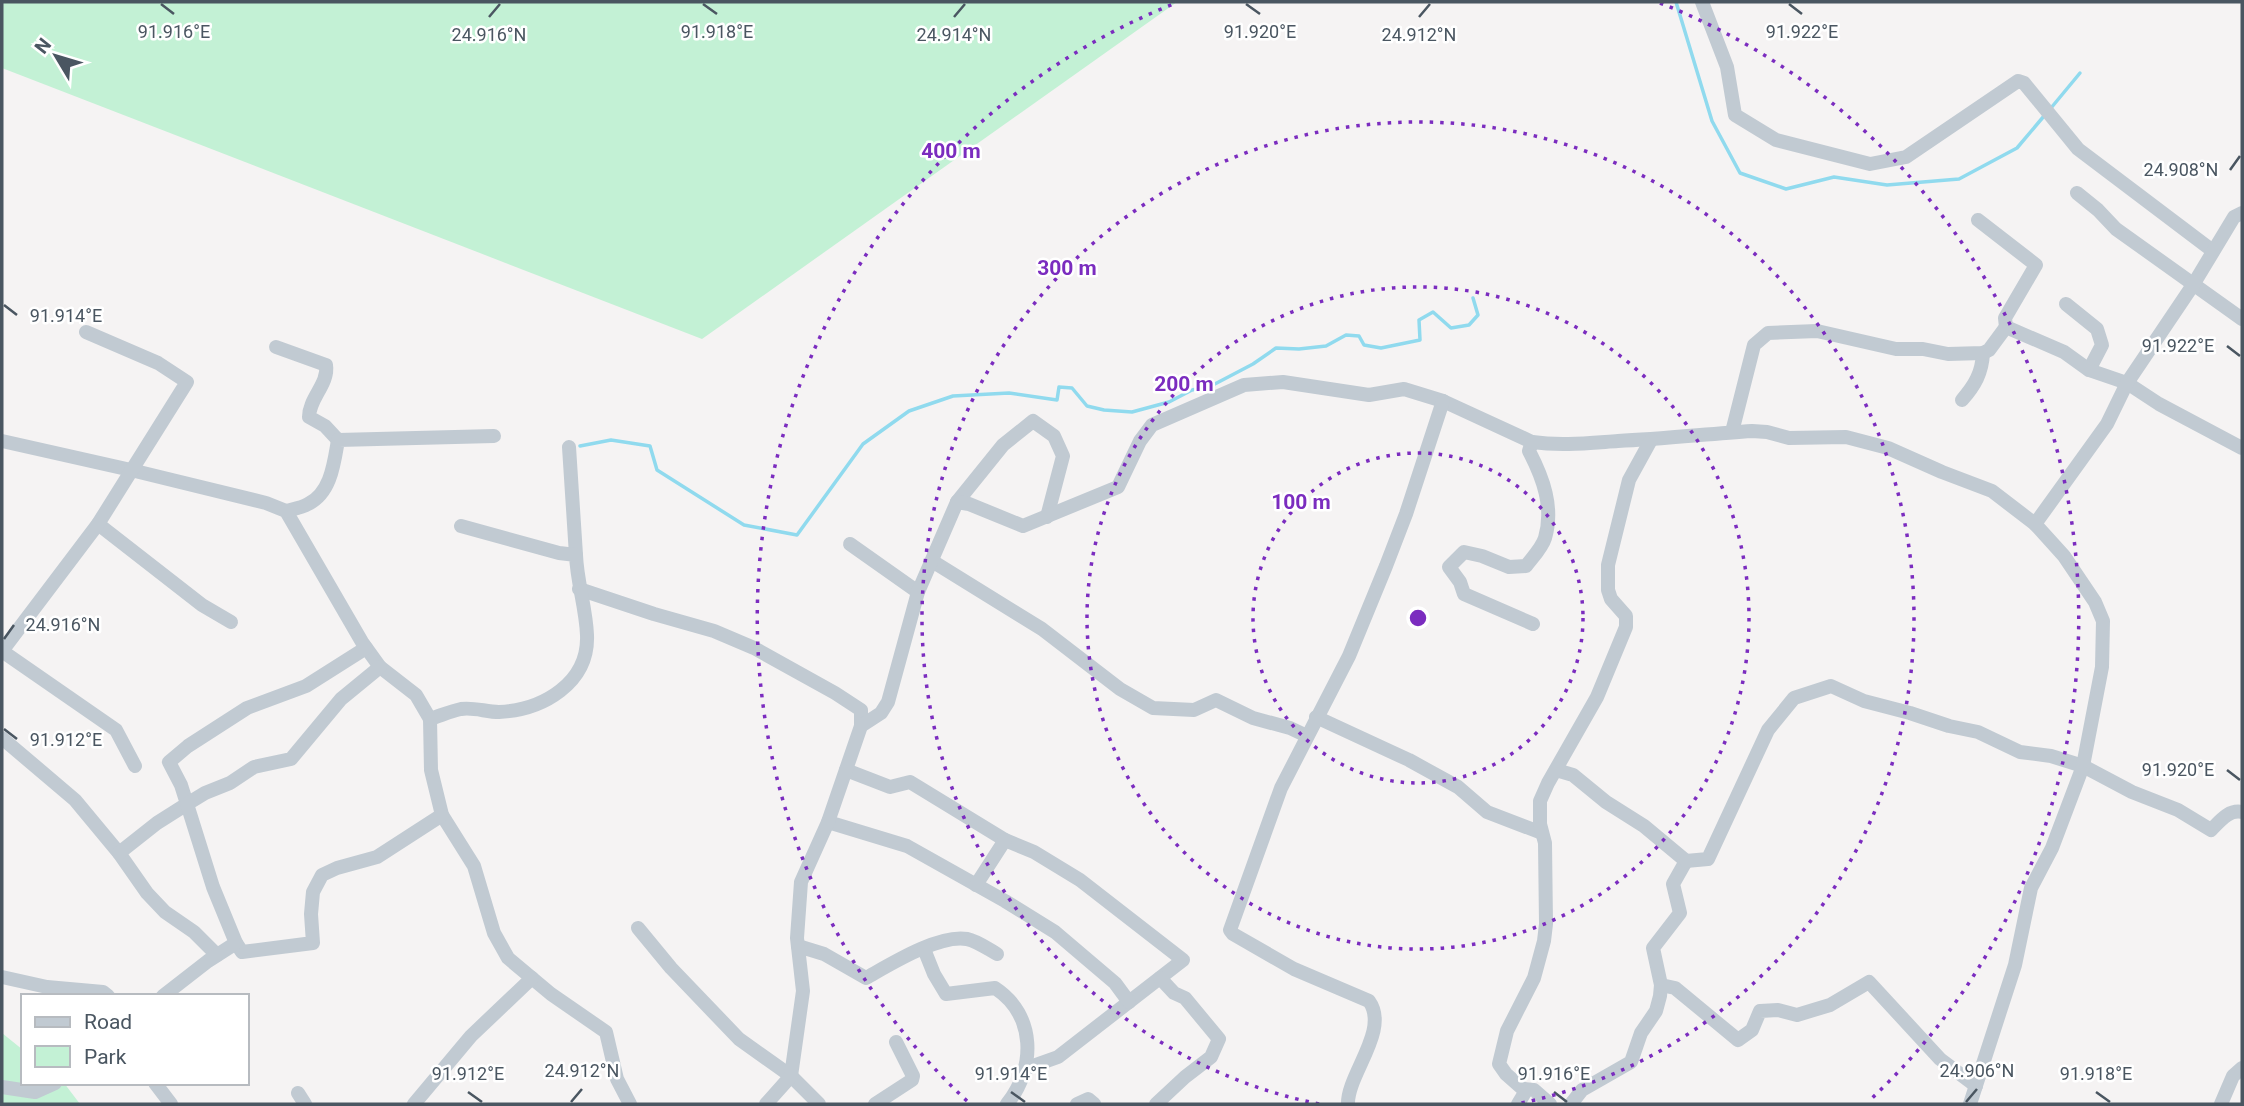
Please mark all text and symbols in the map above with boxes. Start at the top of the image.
north arrow [21,21,91,91]
text: 91.916°E [138,21,210,42]
text: 91.918°E [681,21,753,42]
text: 91.920°E [1224,21,1296,42]
text: 91.922°E [1766,21,1838,42]
text: 24.916°N [452,24,526,45]
text: 24.914°N [917,24,991,45]
text: 24.912°N [1382,24,1456,45]
text: N [30,33,56,58]
text: 400 m [921,139,981,163]
text: 24.908°N [2144,159,2218,180]
text: 300 m [1037,256,1097,280]
text: 91.914°E [30,305,102,326]
text: 91.922°E [2142,335,2214,356]
text: 200 m [1154,372,1214,396]
text: 100 m [1271,490,1331,514]
centre of rings [1406,606,1430,630]
text: 24.916°N [26,614,100,635]
text: 91.912°E [30,729,102,750]
text: 91.920°E [2142,759,2214,780]
legend [21,994,248,1085]
text: Road [84,1010,132,1034]
text: Park [84,1045,127,1069]
text: 24.912°N [545,1060,619,1081]
text: 24.906°N [1940,1060,2014,1081]
text: 91.912°E [432,1063,504,1084]
text: 91.914°E [975,1063,1047,1084]
text: 91.916°E [1518,1063,1590,1084]
text: 91.918°E [2060,1063,2132,1084]

